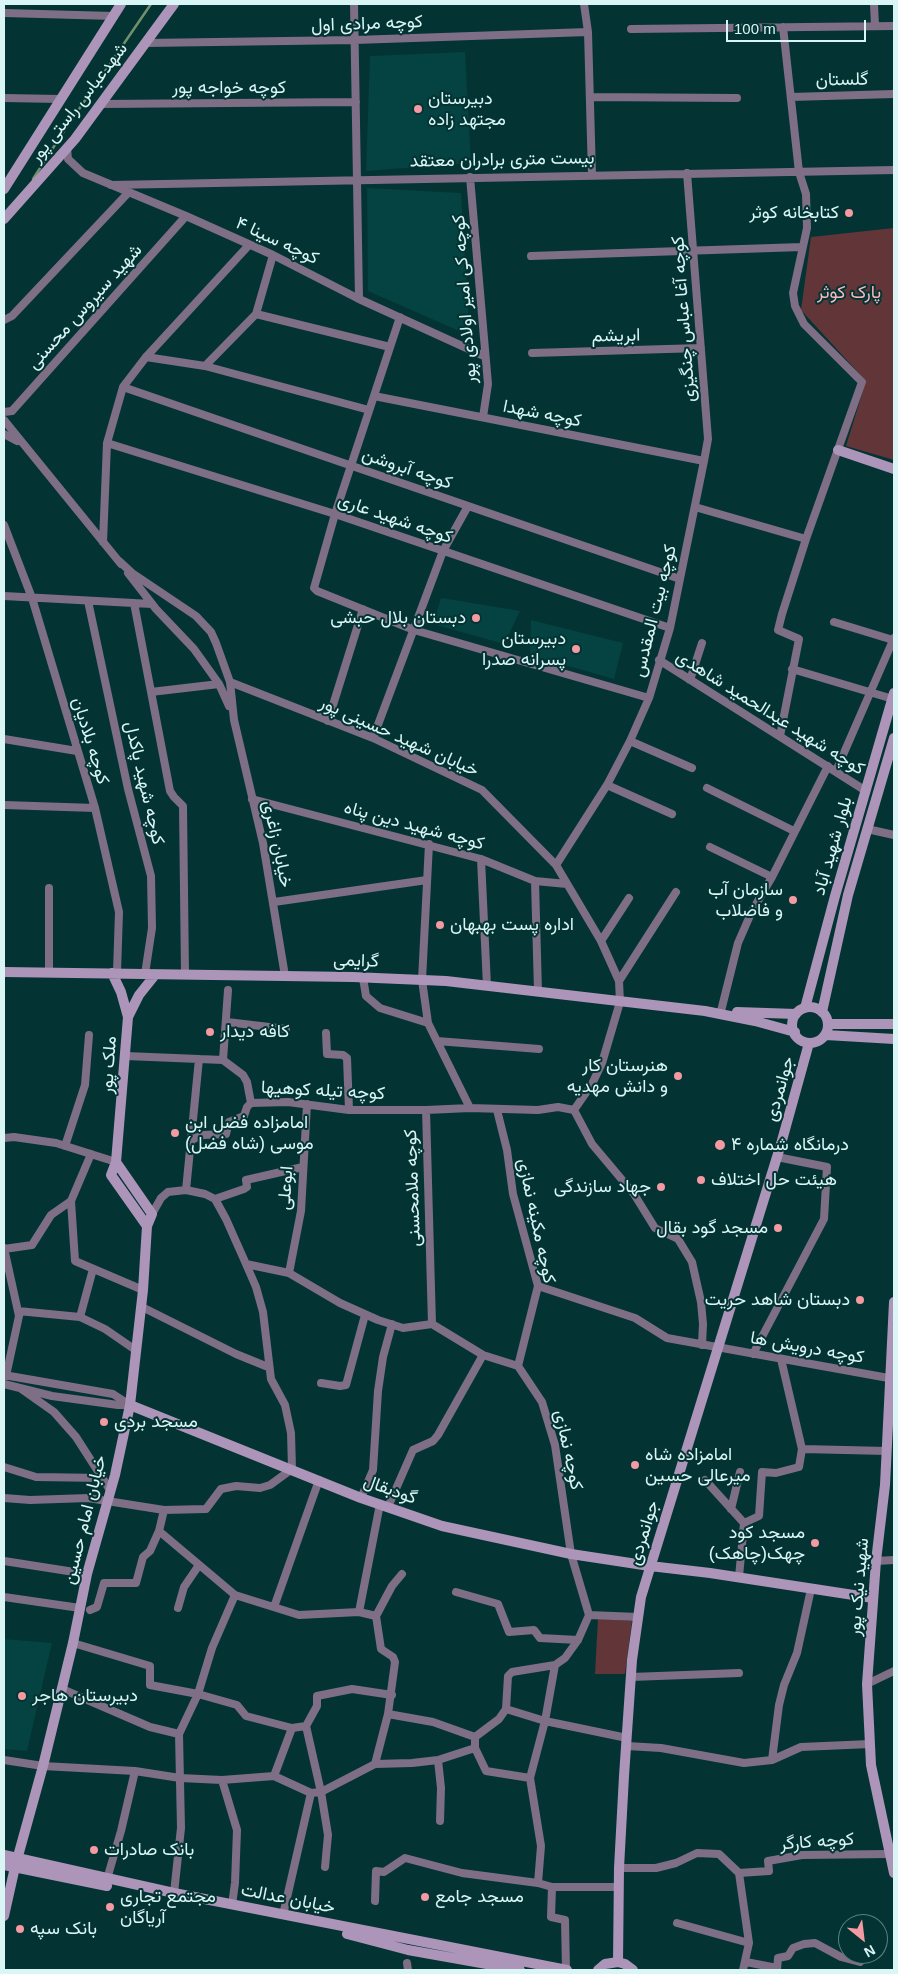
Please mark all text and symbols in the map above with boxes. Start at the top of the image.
scale bar [728,10,868,42]
street label: کوچه مرادی اول [311,11,423,37]
text: 100 m [734,20,776,37]
street label: شهدعباس راستی پور [25,39,133,167]
street label: گلستان [815,69,869,91]
street label: کوچه خواجه پور [172,77,286,99]
place label: دبیرستان مجتهد زاده [428,88,506,130]
marker: دبیرستان مجتهد زاده [412,103,424,115]
street label: بیست متری برادران معتقد [409,148,595,172]
place label: کتابخانه کوثر [749,202,839,224]
marker: کتابخانه کوثر [843,207,855,219]
street label: کوچه سینا ۴ [232,212,322,270]
street label: کوچه کی امیر اولادی پور [448,214,482,384]
street label: کوچه آغا عباس چنگیزی [667,235,701,403]
street label: شهید سیروس محسنی [23,240,147,374]
park label: پارک کوثر [817,282,881,304]
street label: ابریشم [591,325,641,347]
street label: کوچه شهدا [501,396,583,432]
street label: کوچه آبروشن [359,444,455,494]
street label: کوچه شهید عاری [335,489,455,549]
street label: کوچه بیت المقدس [628,543,682,679]
place label: دبستان بلال حبشی [330,607,466,629]
marker: دبستان بلال حبشی [470,612,482,624]
place label: دبیرستان پسرانه صدرا [482,628,566,670]
marker: دبیرستان پسرانه صدرا [570,643,582,655]
street label: کوچه شهید عبدالحمید شاهدی [672,646,868,780]
street label: خیابان شهید حسینی پور [316,692,482,782]
street label: کوچه بلادیان [67,695,113,787]
street label: کوچه شهید پاکدل [119,719,169,847]
street label: بلوار شهید آباد [809,794,857,898]
street label: کوچه شهید دین پناه [342,797,486,855]
street label: خیابان زاغری [257,798,297,890]
place label: سازمان آب و فاضلاب [708,879,783,922]
marker: سازمان آب و فاضلاب [787,894,799,906]
place label: اداره پست بهبهان [450,914,574,936]
marker: اداره پست بهبهان [434,919,446,931]
street label: گرایمی [333,949,379,973]
place label: کافه دیدار [220,1021,289,1043]
marker: کافه دیدار [204,1026,216,1038]
street label: ملک پور [96,1035,122,1095]
street label: جوانمردی [760,1054,800,1124]
place label: هنرستان کار و دانش مهدیه [567,1055,668,1098]
marker: هنرستان کار و دانش مهدیه [672,1070,684,1082]
street label: کوچه تیله کوهیها [260,1077,386,1105]
place label: امامزاده فضل ابن موسی (شاه فضل) [185,1112,314,1154]
marker: امامزاده فضل ابن موسی (شاه فضل) [169,1127,181,1139]
street label: کوچه ملامحسنی [400,1129,426,1247]
place label: درمانگاه شماره ۴ [731,1134,849,1156]
marker: درمانگاه شماره ۴ [713,1138,727,1152]
street label: کوچه مکینه نمازی [512,1157,560,1285]
street label: ابوعلی [274,1165,298,1211]
place label: هیئت حل اختلاف [711,1169,837,1191]
marker: هیئت حل اختلاف [695,1174,707,1186]
place label: جهاد سازندگی [554,1176,651,1198]
marker: جهاد سازندگی [655,1181,667,1193]
place label: مسجد گود بقال [656,1217,768,1239]
marker: مسجد گود بقال [772,1222,784,1234]
place label: دبستان شاهد حریت [705,1289,850,1311]
marker: دبستان شاهد حریت [854,1294,866,1306]
street label: کوچه درویش ها [749,1327,865,1369]
street label: کوچه نمازی [549,1408,587,1492]
place label: مسجد بردی [114,1411,198,1433]
marker: مسجد بردی [98,1416,110,1428]
place label: امامزاده شاه میرعالی حسین [645,1444,751,1486]
street label: خیابان امام حسین [59,1453,111,1587]
marker: امامزاده شاه میرعالی حسین [629,1459,641,1471]
street label: گودبقال [360,1470,420,1510]
street label: جوانمردی [624,1498,664,1568]
place label: مسجد کود چهک(چاهک) [709,1522,805,1565]
marker: مسجد کود چهک(چاهک) [809,1537,821,1549]
street label: شهید نیک پور [844,1537,874,1637]
place label: دبیرستان هاجر [32,1685,138,1707]
marker: دبیرستان هاجر [16,1690,28,1702]
street label: کوچه کارگر [779,1829,855,1855]
place label: بانک صادرات [104,1839,194,1861]
marker: بانک صادرات [88,1844,100,1856]
street label: خیابان عدالت [239,1879,337,1919]
place label: مجتمع تجاری آریاگان [120,1886,216,1928]
place label: مسجد جامع [435,1886,524,1908]
marker: مسجد جامع [419,1891,431,1903]
marker: مجتمع تجاری آریاگان [104,1901,116,1913]
north arrow [838,1914,888,1964]
place label: بانک سپه [30,1918,97,1940]
marker: بانک سپه [14,1923,26,1935]
text: N [861,1942,878,1961]

